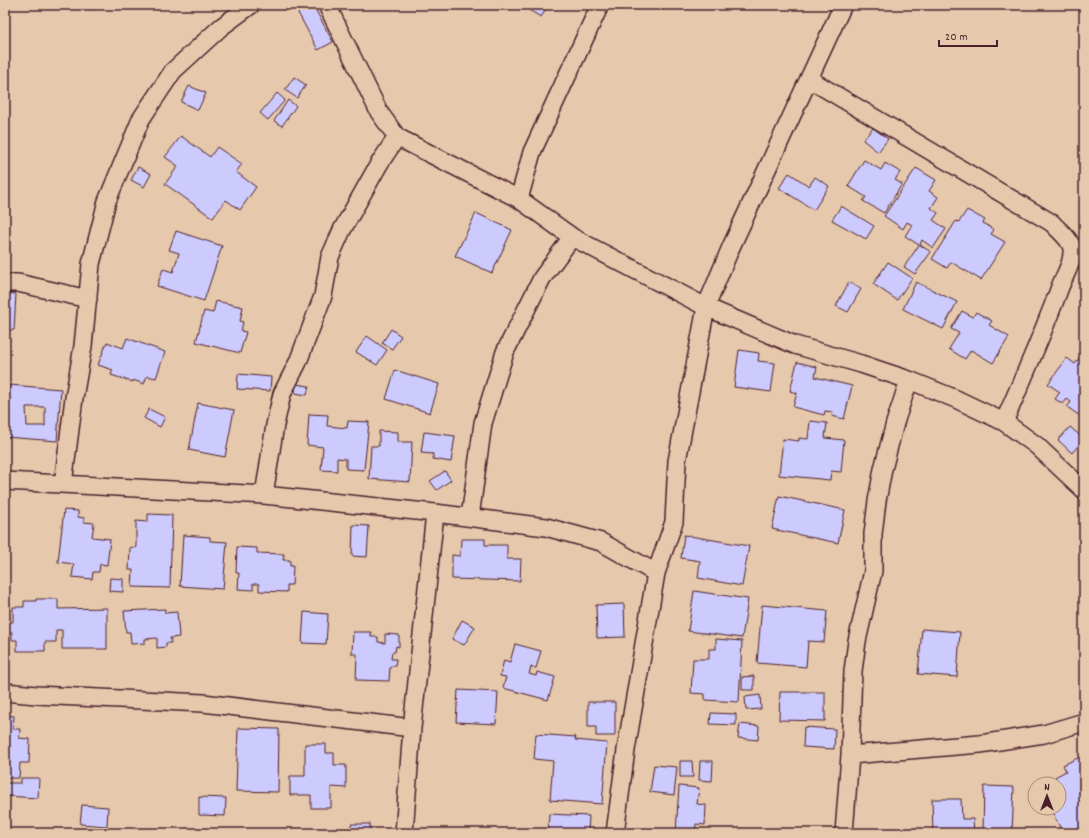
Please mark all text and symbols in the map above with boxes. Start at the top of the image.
scale bar [939,22,997,48]
text: 20 m [945,29,968,46]
north arrow [1027,776,1067,816]
text: N [1044,780,1050,796]

